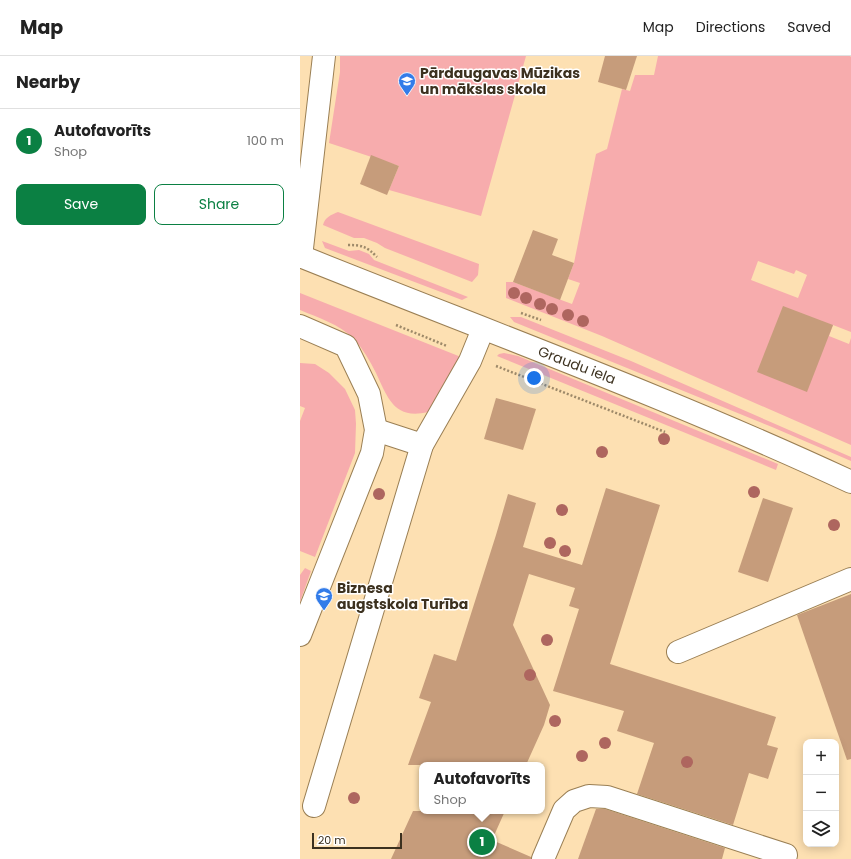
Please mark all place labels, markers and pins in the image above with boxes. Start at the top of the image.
place label: Pārdaugavas Mūzikas un mākslas skola [420,63,580,99]
school or university icon: Pārdaugavas Mūzikas un mākslas skola [397,71,417,96]
place label: Biznesa augstskola Turība [337,578,468,614]
school or university icon: Biznesa augstskola Turība [314,586,334,611]
pin: 1 [469,827,495,857]

